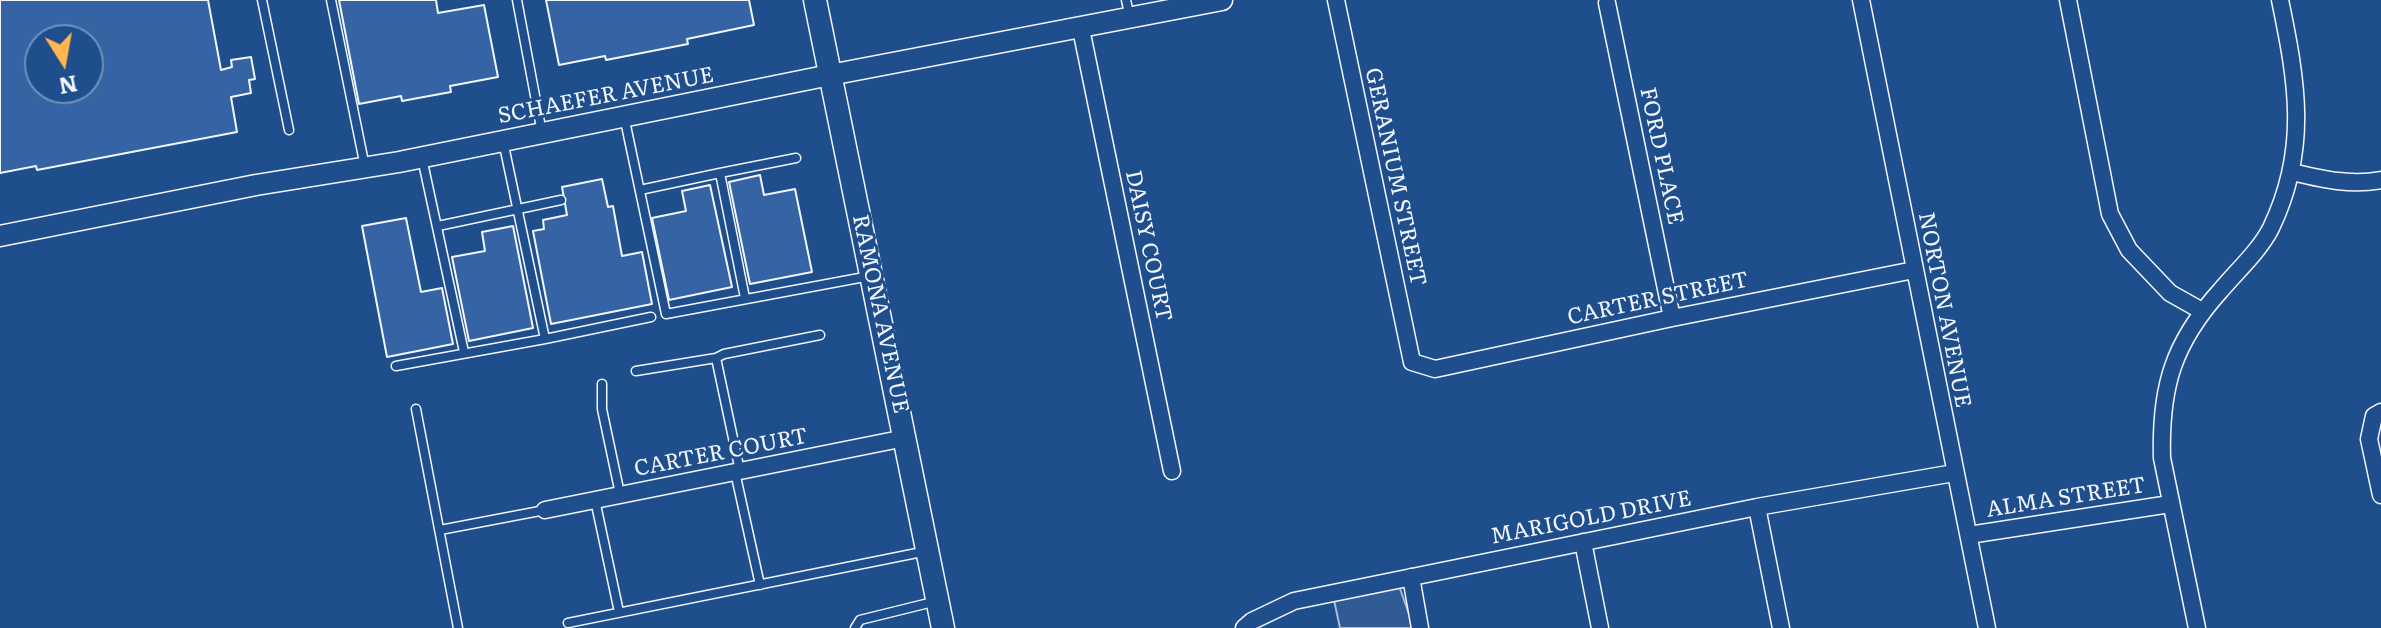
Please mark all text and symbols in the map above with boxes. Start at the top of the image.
north arrow [24,24,104,104]
street label: SCHAEFER AVENUE [496,62,716,130]
street label: GERANIUM STREET [1359,65,1431,289]
text: N [56,68,81,104]
street label: FORD PLACE [1634,85,1688,227]
street label: DAISY COURT [1119,168,1177,324]
street label: NORTON AVENUE [1912,210,1976,410]
street label: RAMONA AVENUE [846,212,914,416]
street label: CARTER STREET [1565,267,1751,331]
street label: CARTER COURT [632,423,810,483]
street label: ALMA STREET [1984,472,2148,524]
street label: MARIGOLD DRIVE [1488,486,1694,550]

